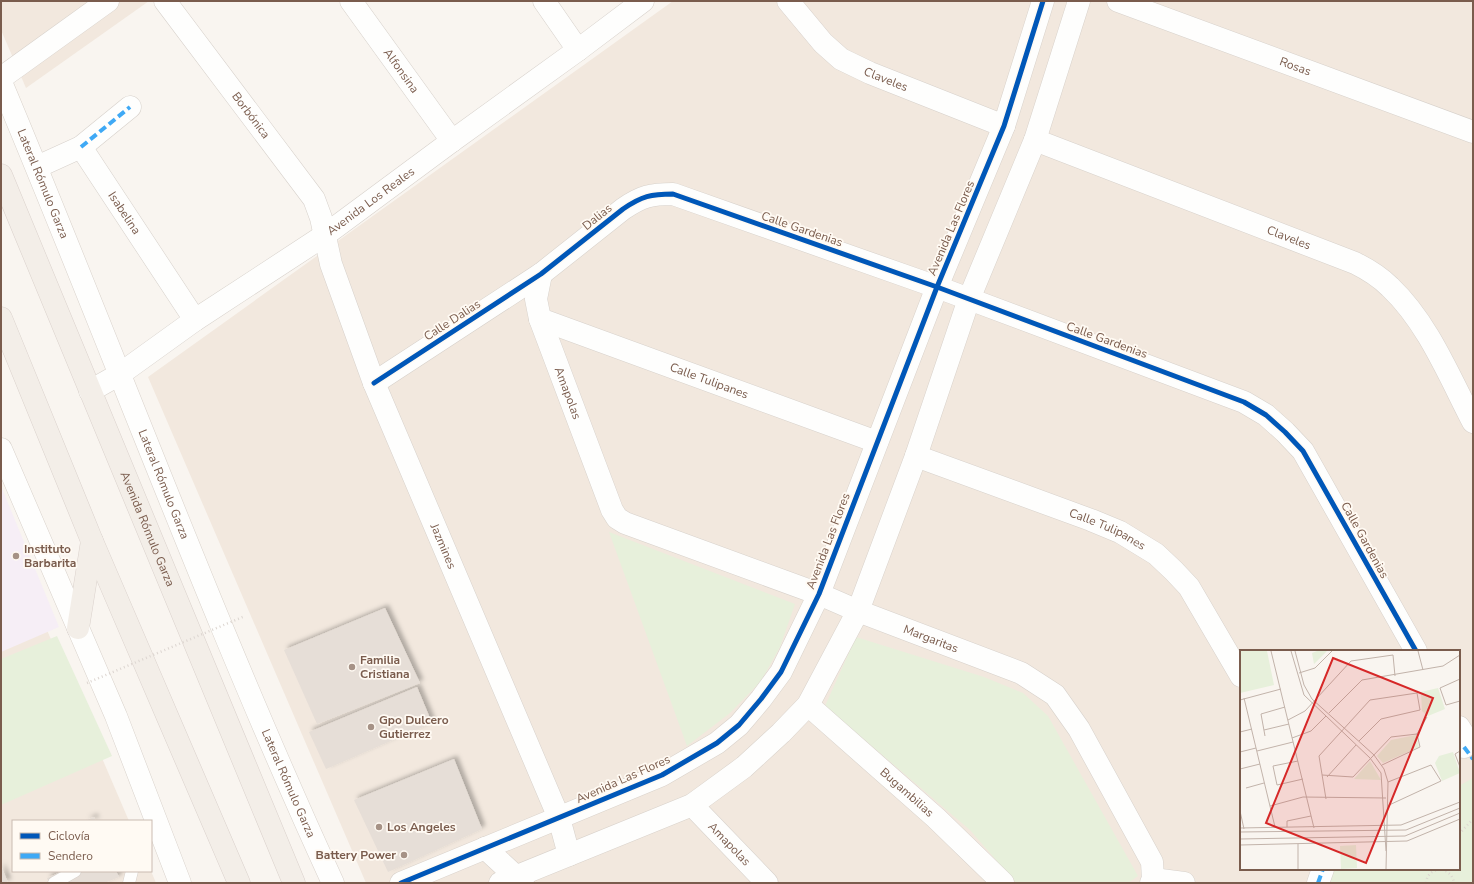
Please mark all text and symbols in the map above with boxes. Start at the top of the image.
street label: Alfonsina [380,45,423,96]
street label: Rosas [1277,53,1314,80]
street label: Claveles [861,63,910,95]
street label: Borbónica [228,89,274,142]
street label: Lateral Rómulo Garza [13,127,72,241]
street label: Avenida Los Reales [324,163,418,239]
street label: Avenida Las Flores [924,178,978,278]
street label: Isabelina [105,188,144,237]
street label: Dalias [579,200,615,234]
street label: Calle Gardenias [759,208,845,250]
street label: Claveles [1265,222,1313,253]
street label: Calle Dalias [421,296,484,344]
street label: Calle Gardenias [1064,318,1150,362]
street label: Calle Tulipanes [668,359,751,402]
street label: Amapolas [551,365,585,422]
street label: Lateral Rómulo Garza [135,427,193,542]
street label: Avenida Rómulo Garza [117,469,178,589]
street label: Avenida Las Flores [802,490,854,591]
street label: Calle Gardenias [1337,499,1393,581]
street label: Calle Tulipanes [1067,505,1149,554]
street label: Jazmines [426,520,460,572]
place label: Instituto Barbarita [24,541,76,571]
marker: Instituto Barbarita [11,551,21,561]
street label: Margaritas [901,621,961,657]
inset map [1240,650,1460,870]
place label: Familia Cristiana [360,652,410,682]
marker: Familia Cristiana [347,662,357,672]
place label: Gpo Dulcero Gutierrez [379,712,449,742]
marker: Gpo Dulcero Gutierrez [366,722,376,732]
street label: Lateral Rómulo Garza [258,727,319,840]
street label: Avenida Las Flores [573,751,673,807]
street label: Bugambilias [877,764,937,821]
place label: Los Angeles [387,819,456,835]
street label: Amapolas [705,819,754,869]
legend [12,820,152,872]
marker: Los Angeles [374,822,384,832]
text: Ciclovía [48,828,90,844]
place label: Battery Power [316,847,396,863]
text: Sendero [48,848,93,864]
marker: Battery Power [399,850,409,860]

